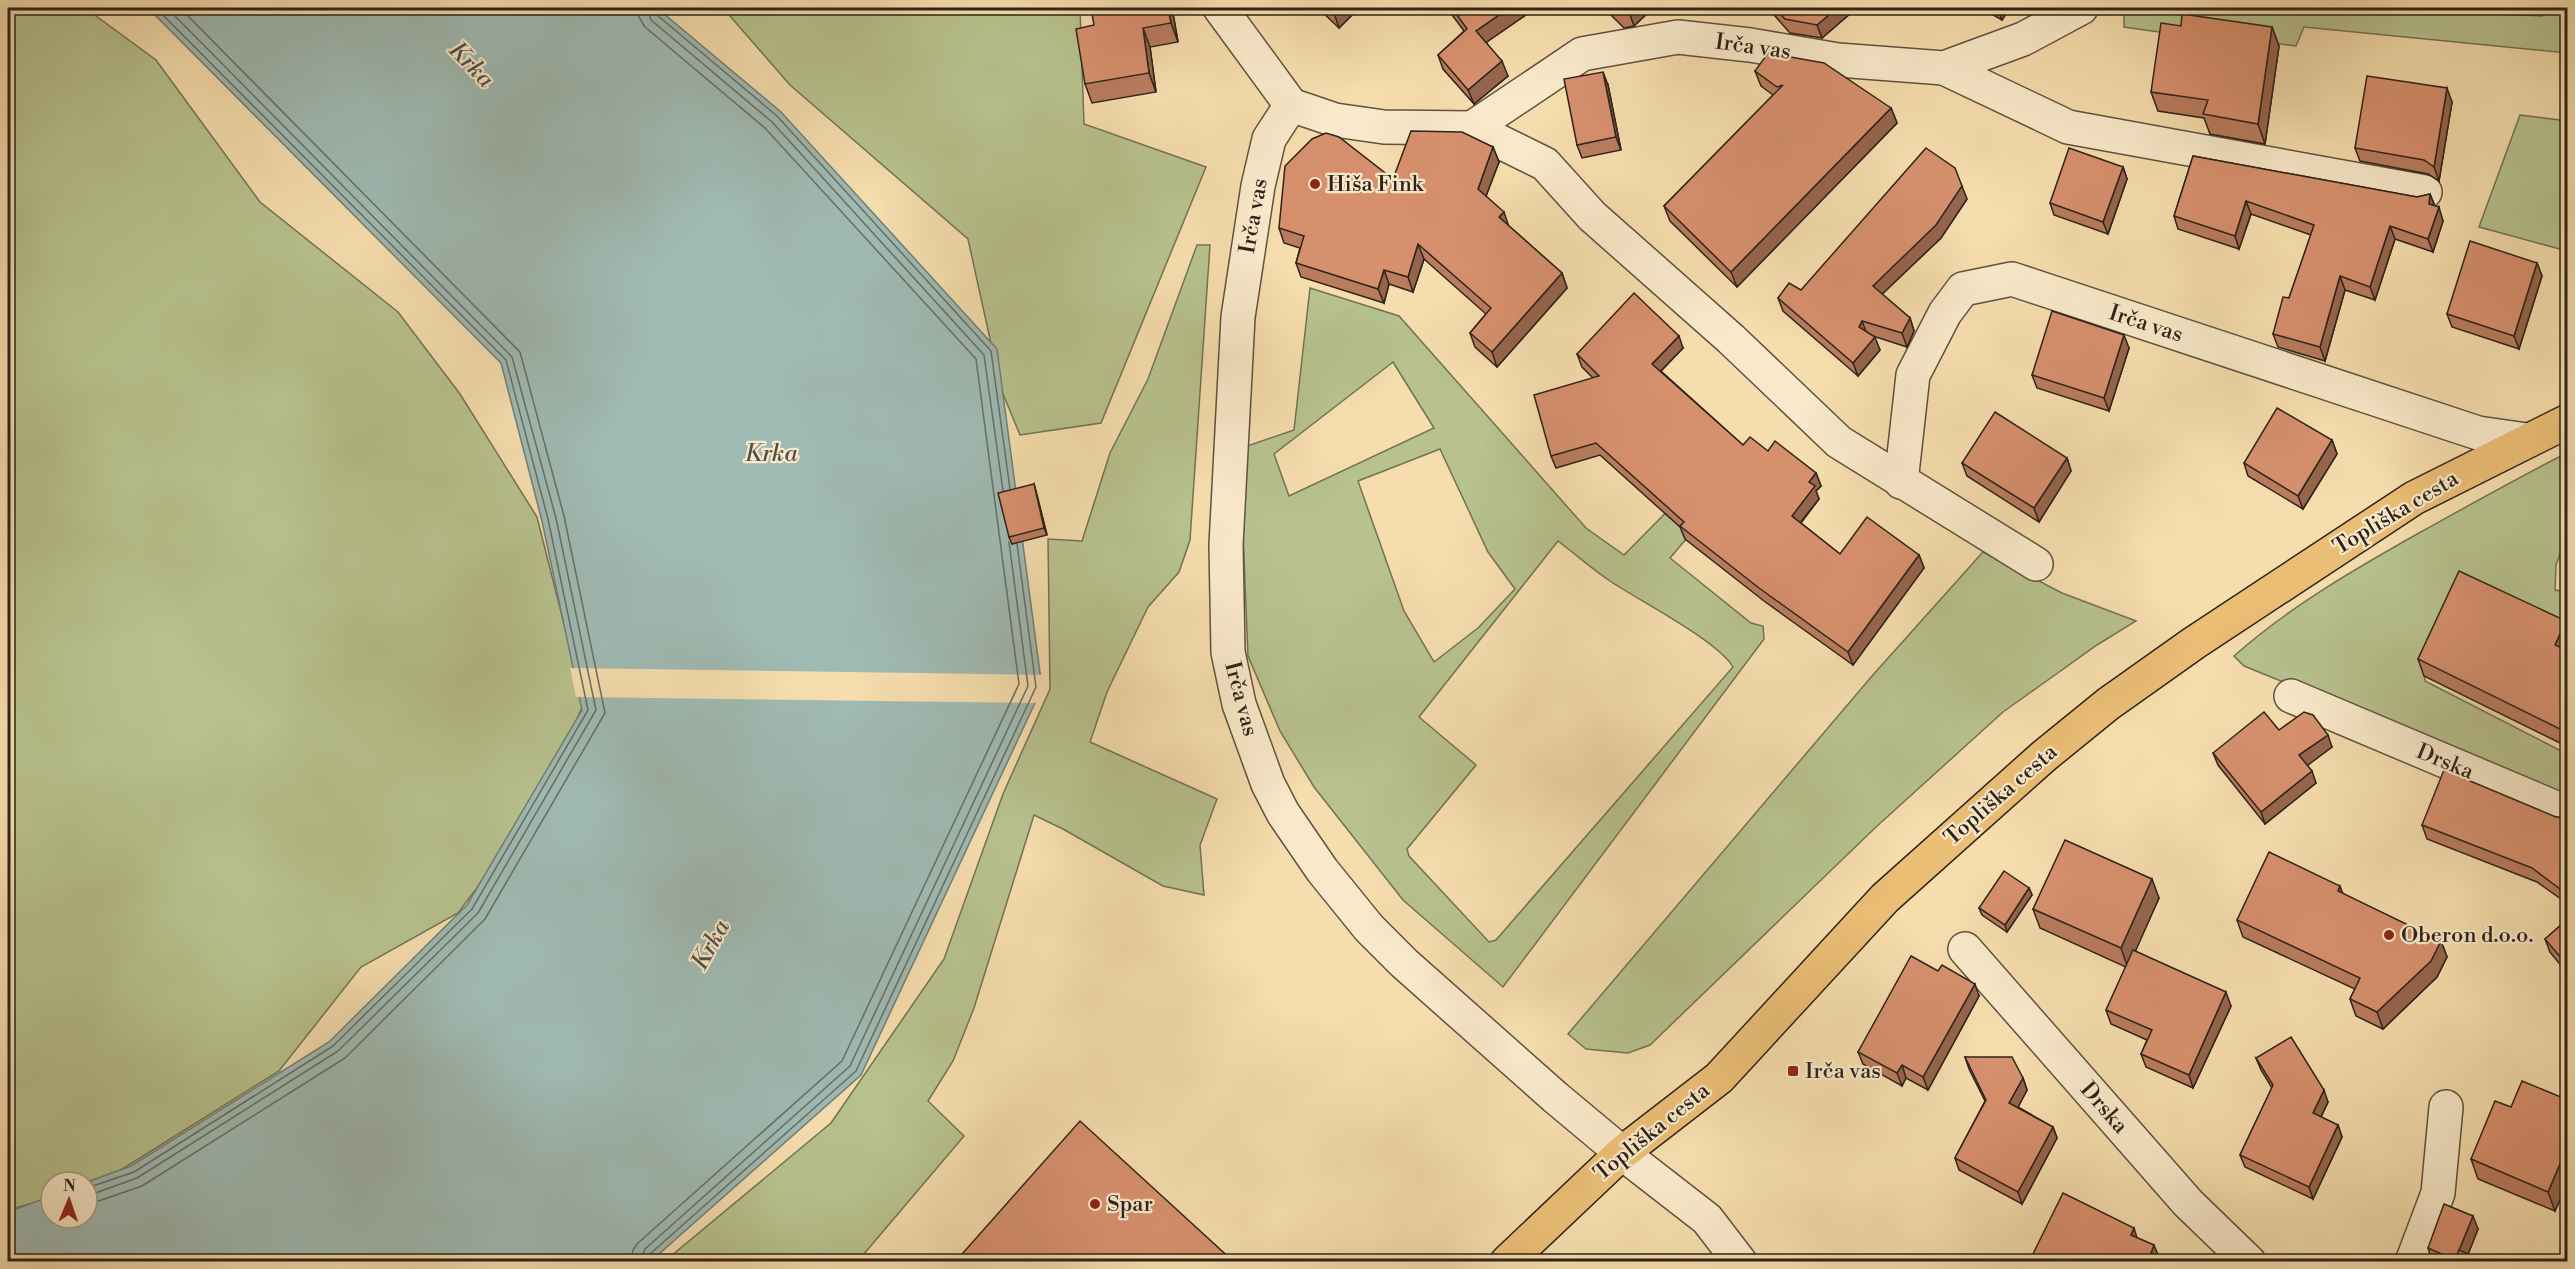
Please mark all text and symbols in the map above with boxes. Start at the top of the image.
street label: Irča vas [1713,28,1793,66]
water label: Krka [442,36,501,95]
place label: Hiša Fink [1327,171,1425,198]
street label: Irča vas [1234,176,1274,256]
marker: Hiša Fink [1308,177,1322,191]
street label: Irča vas [2106,299,2186,349]
water label: Krka [745,439,798,469]
street label: Topliška cesta [2329,465,2464,561]
street label: Irča vas [1218,659,1264,739]
street label: Topliška cesta [1939,738,2064,851]
street label: Drska [2412,738,2478,786]
water label: Krka [685,914,737,975]
place label: Oberon d.o.o. [2401,922,2534,949]
marker: Oberon d.o.o. [2382,928,2396,942]
place label: Irča vas [1805,1058,1881,1085]
marker: Irča vas [1786,1064,1800,1078]
street label: Topliška cesta [1589,1077,1716,1187]
street label: Drska [2074,1077,2134,1140]
north arrow [39,1170,99,1230]
text: N [63,1176,77,1196]
place label: Spar [1107,1191,1153,1218]
marker: Spar [1088,1197,1102,1211]

